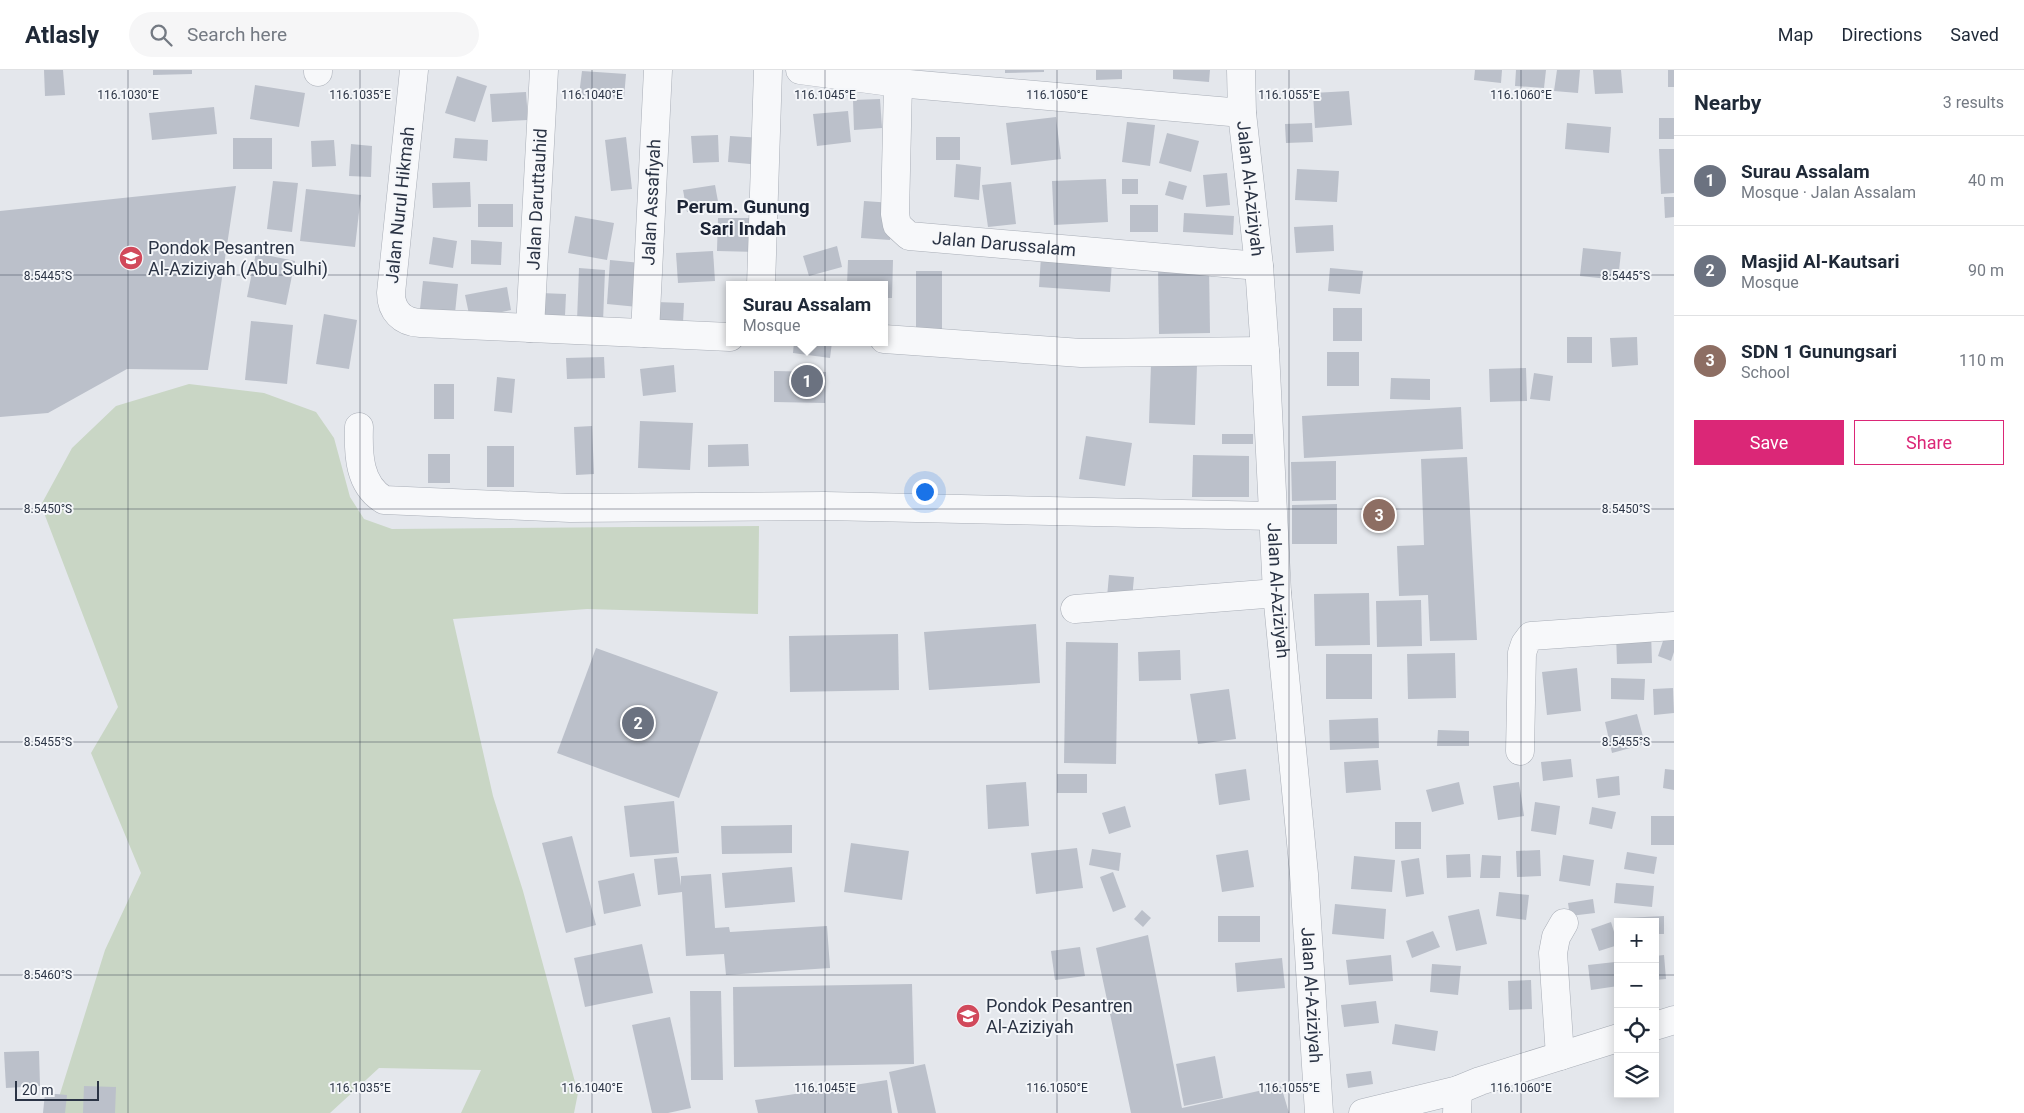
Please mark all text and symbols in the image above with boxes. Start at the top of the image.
search box [129,12,479,57]
text: Atlasly [25,21,99,49]
icon: search [147,21,175,49]
text: Search here [187,23,287,46]
text: Map [1778,24,1813,45]
text: Directions [1841,24,1922,45]
text: Saved [1950,24,1999,45]
text: 116.1030°E [97,88,159,102]
text: 116.1035°E [329,88,391,102]
text: 116.1040°E [561,88,623,102]
text: 116.1045°E [794,88,856,102]
text: 116.1050°E [1026,88,1088,102]
text: 116.1055°E [1258,88,1320,102]
text: 116.1060°E [1490,88,1552,102]
text: Nearby [1694,91,1761,115]
text: 3 results [1943,93,2004,112]
street label: Jalan Al-Aziziyah [1233,120,1269,257]
street label: Jalan Nurul Hikmah [381,125,418,284]
street label: Jalan Daruttauhid [522,128,551,271]
street label: Jalan Assafiyah [637,138,665,266]
text: Surau Assalam [1741,160,1870,183]
text: 1 [1705,171,1715,190]
text: 40 m [1968,171,2004,190]
text: Mosque · Jalan Assalam [1741,183,1916,202]
district label: Perum. Gunung Sari Indah [676,195,810,240]
street label: Jalan Darussalam [931,227,1077,260]
place label: Pondok Pesantren Al-Aziziyah (Abu Sulhi) [148,237,328,280]
school or university icon: Pondok Pesantren Al-Aziziyah (Abu Sulhi) [118,245,144,271]
text: Masjid Al-Kautsari [1741,250,1899,273]
text: 2 [1705,261,1715,280]
text: 90 m [1968,261,2004,280]
text: 8.5445°S [24,269,72,283]
text: 8.5445°S [1602,269,1650,283]
text: Mosque [1741,273,1799,292]
popup [726,281,888,346]
text: Surau Assalam [743,293,871,316]
text: Mosque [743,316,800,335]
text: SDN 1 Gunungsari [1741,340,1897,363]
text: 3 [1705,351,1715,370]
text: 110 m [1959,351,2004,370]
pin: 1 [791,362,823,400]
text: School [1741,363,1790,382]
button: Save [1694,420,1844,465]
button: Share [1854,420,2004,465]
your location [912,479,938,505]
pin: 3 [1363,496,1395,534]
text: 8.5450°S [24,502,72,516]
text: 8.5450°S [1602,502,1650,516]
street label: Jalan Al-Aziziyah [1264,522,1294,659]
pin: 2 [622,704,654,742]
text: 8.5455°S [24,735,72,749]
text: 8.5455°S [1602,735,1650,749]
map controls [1614,918,1659,1098]
button: + [1614,918,1659,963]
street label: Jalan Al-Aziziyah [1297,926,1327,1064]
button: − [1614,963,1659,1008]
text: 8.5460°S [24,968,72,982]
place label: Pondok Pesantren Al-Aziziyah [986,995,1133,1037]
school or university icon: Pondok Pesantren Al-Aziziyah [955,1003,981,1029]
button: locate [1614,1008,1659,1053]
button: layers [1614,1053,1659,1098]
scale bar [15,1078,99,1101]
text: 116.1035°E [329,1081,391,1095]
text: 116.1040°E [561,1081,623,1095]
text: 116.1045°E [794,1081,856,1095]
text: 116.1050°E [1026,1081,1088,1095]
text: 116.1055°E [1258,1081,1320,1095]
text: 116.1060°E [1490,1081,1552,1095]
text: 20 m [22,1082,54,1098]

